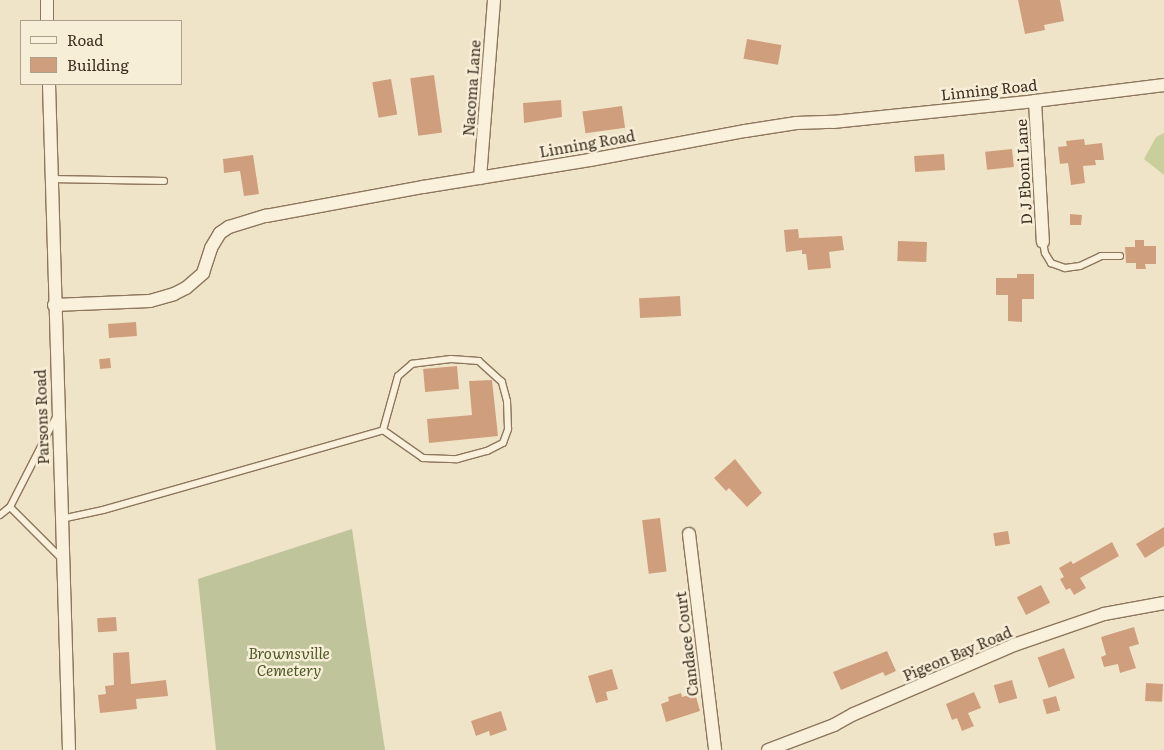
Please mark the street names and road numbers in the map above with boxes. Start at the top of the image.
street label: Nacoma Lane [459,39,483,137]
street label: Linning Road [940,75,1038,103]
street label: D J Eboni Lane [1011,119,1035,225]
street label: Linning Road [538,126,636,160]
street label: Parsons Road [30,369,52,465]
street label: Candace Court [671,591,701,697]
street label: Pigeon Bay Road [900,622,1014,684]

